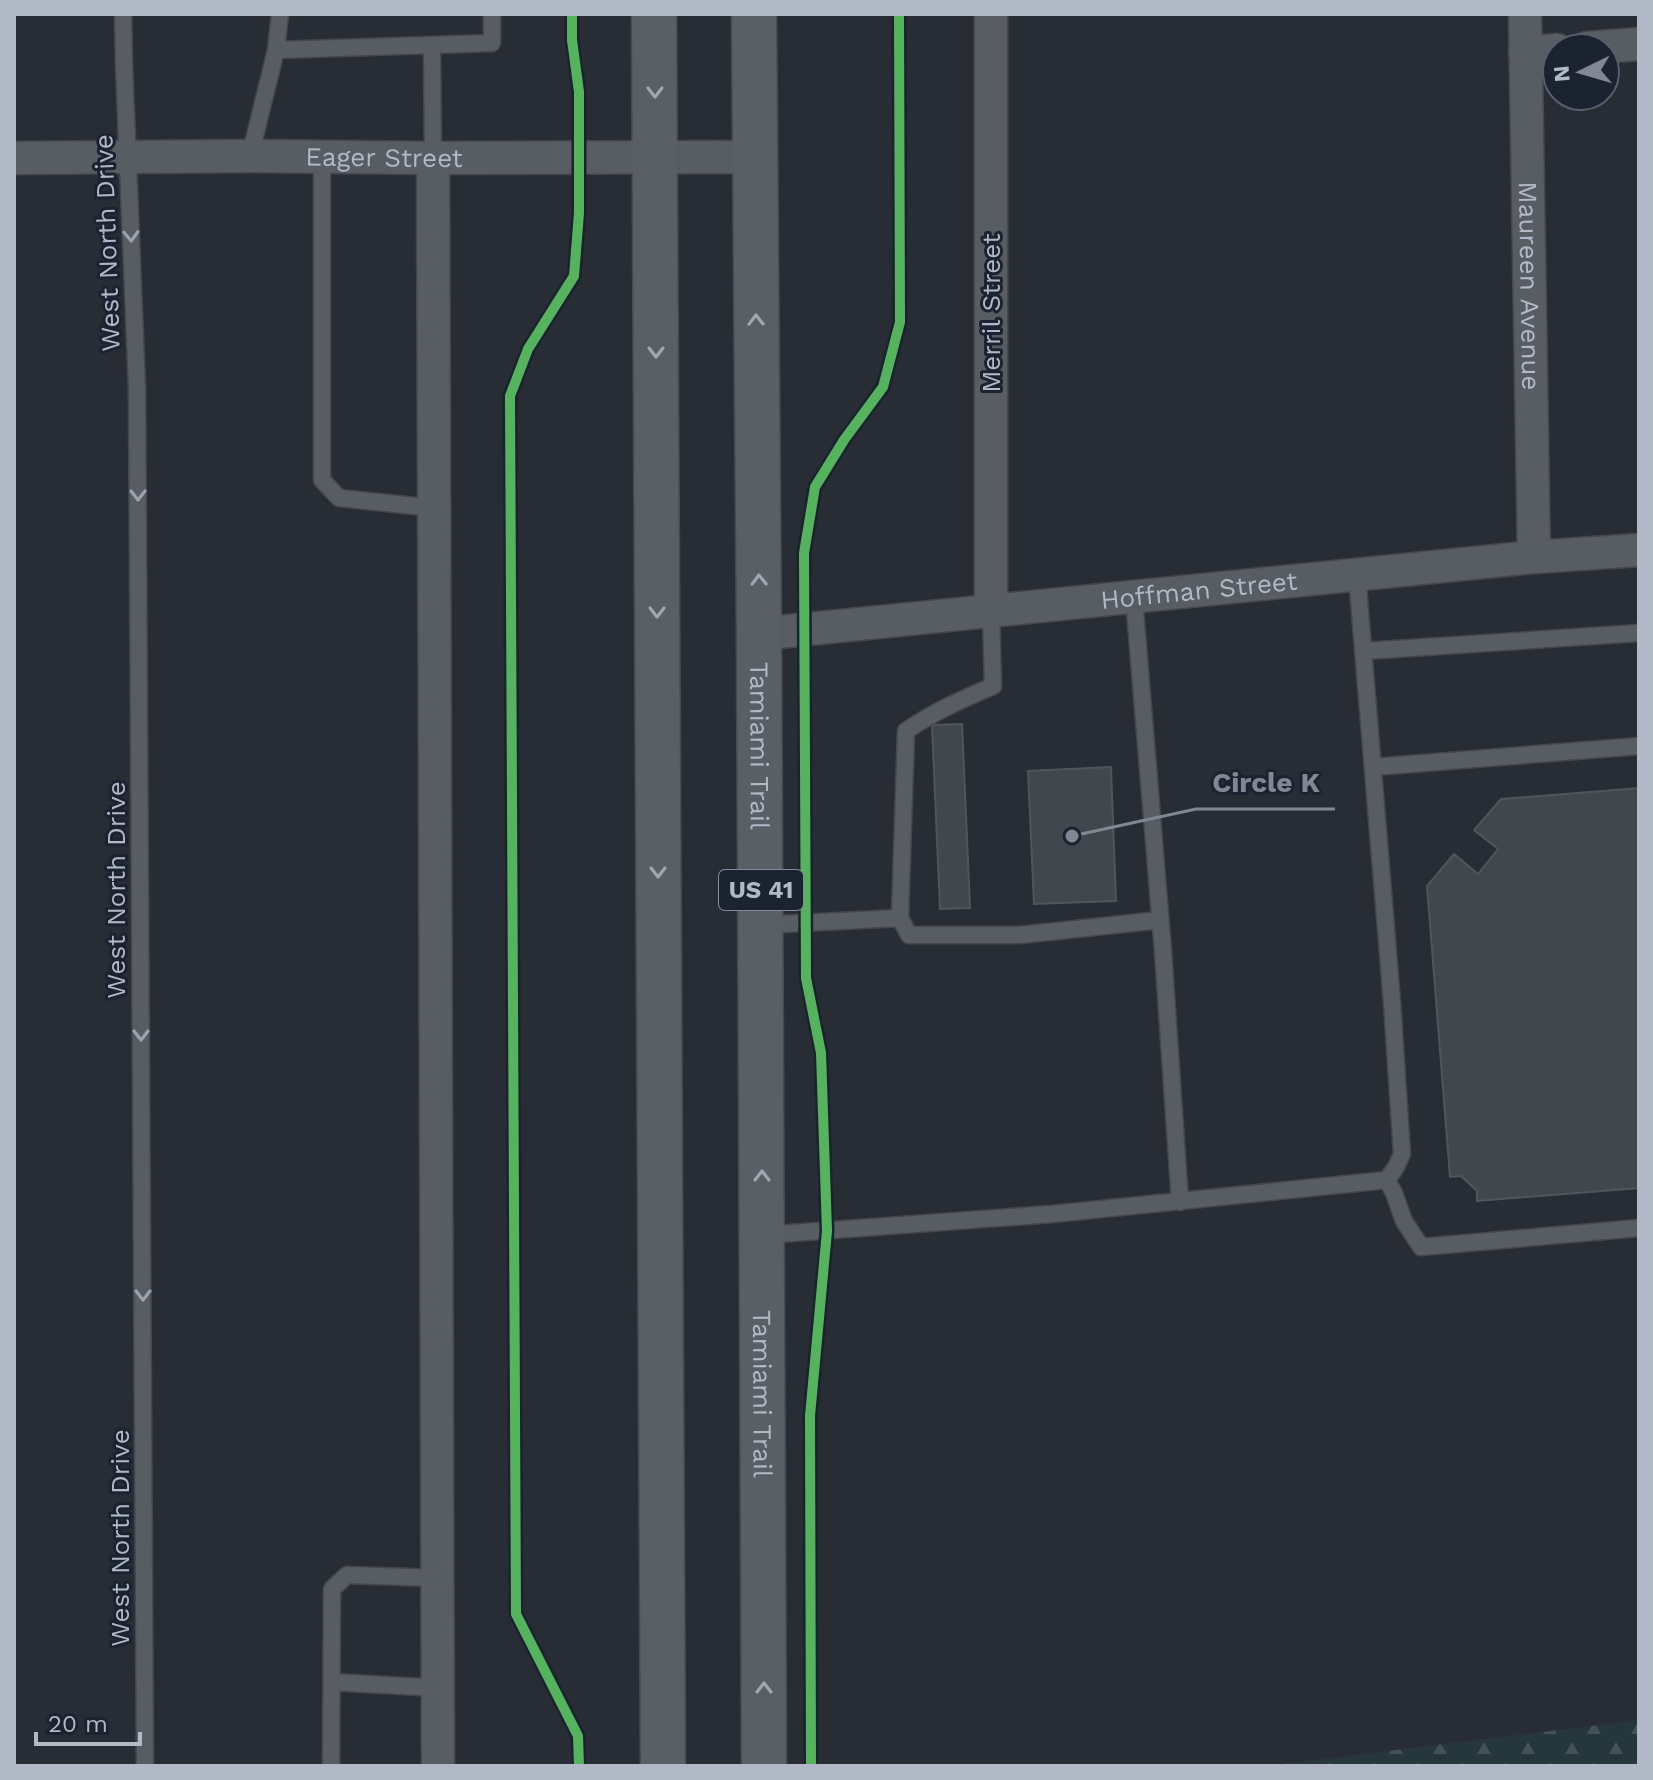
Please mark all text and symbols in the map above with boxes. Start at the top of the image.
north arrow [1541,32,1621,112]
text: N [1548,64,1575,83]
one-way arrow [646,86,664,99]
street label: West North Drive [88,134,126,352]
street label: Eager Street [305,142,463,173]
street label: Maureen Avenue [1513,181,1546,391]
one-way arrow [123,230,140,243]
street label: Merril Street [976,233,1006,393]
one-way arrow [748,313,765,326]
one-way arrow [647,346,665,359]
one-way arrow [129,489,147,502]
street label: Hoffman Street [1099,566,1299,615]
one-way arrow [750,573,768,586]
one-way arrow [648,606,666,619]
street label: Tamiami Trail [744,662,775,830]
callout: Circle K [1196,757,1335,809]
text: Circle K [1212,766,1320,799]
street label: West North Drive [101,781,131,999]
one-way arrow [649,866,667,879]
road number: US 41 [719,870,803,910]
one-way arrow [132,1029,150,1042]
one-way arrow [753,1169,771,1182]
one-way arrow [134,1289,151,1302]
street label: Tamiami Trail [747,1310,778,1478]
street label: West North Drive [105,1429,135,1647]
one-way arrow [755,1681,773,1694]
scale bar [36,1696,140,1746]
text: 20 m [48,1710,108,1738]

